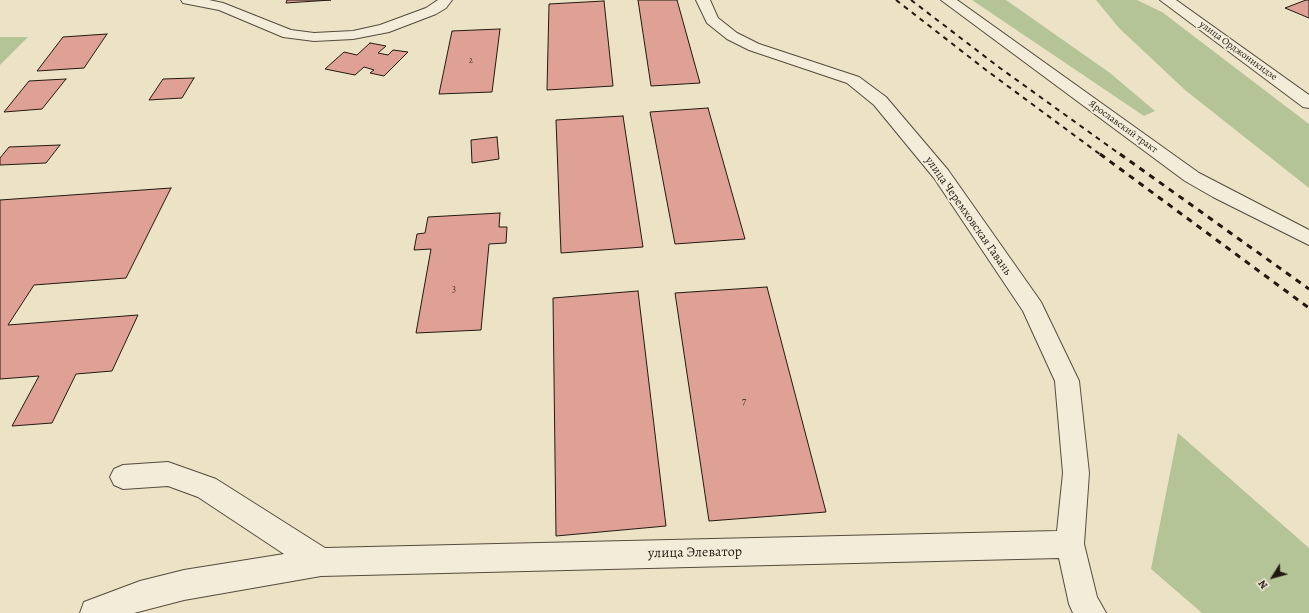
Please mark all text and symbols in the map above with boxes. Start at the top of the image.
street label: улица Орджоникидзе [1197,19,1279,83]
house number: 2 [469,56,473,66]
street label: Ярославский тракт [1086,98,1160,156]
street label: улица Черемховская Гавань [921,154,1015,278]
house number: 3 [452,284,456,296]
house number: 7 [742,396,746,408]
street label: улица Элеватор [648,544,742,562]
north arrow [1253,557,1293,597]
text: N [1255,577,1271,592]

